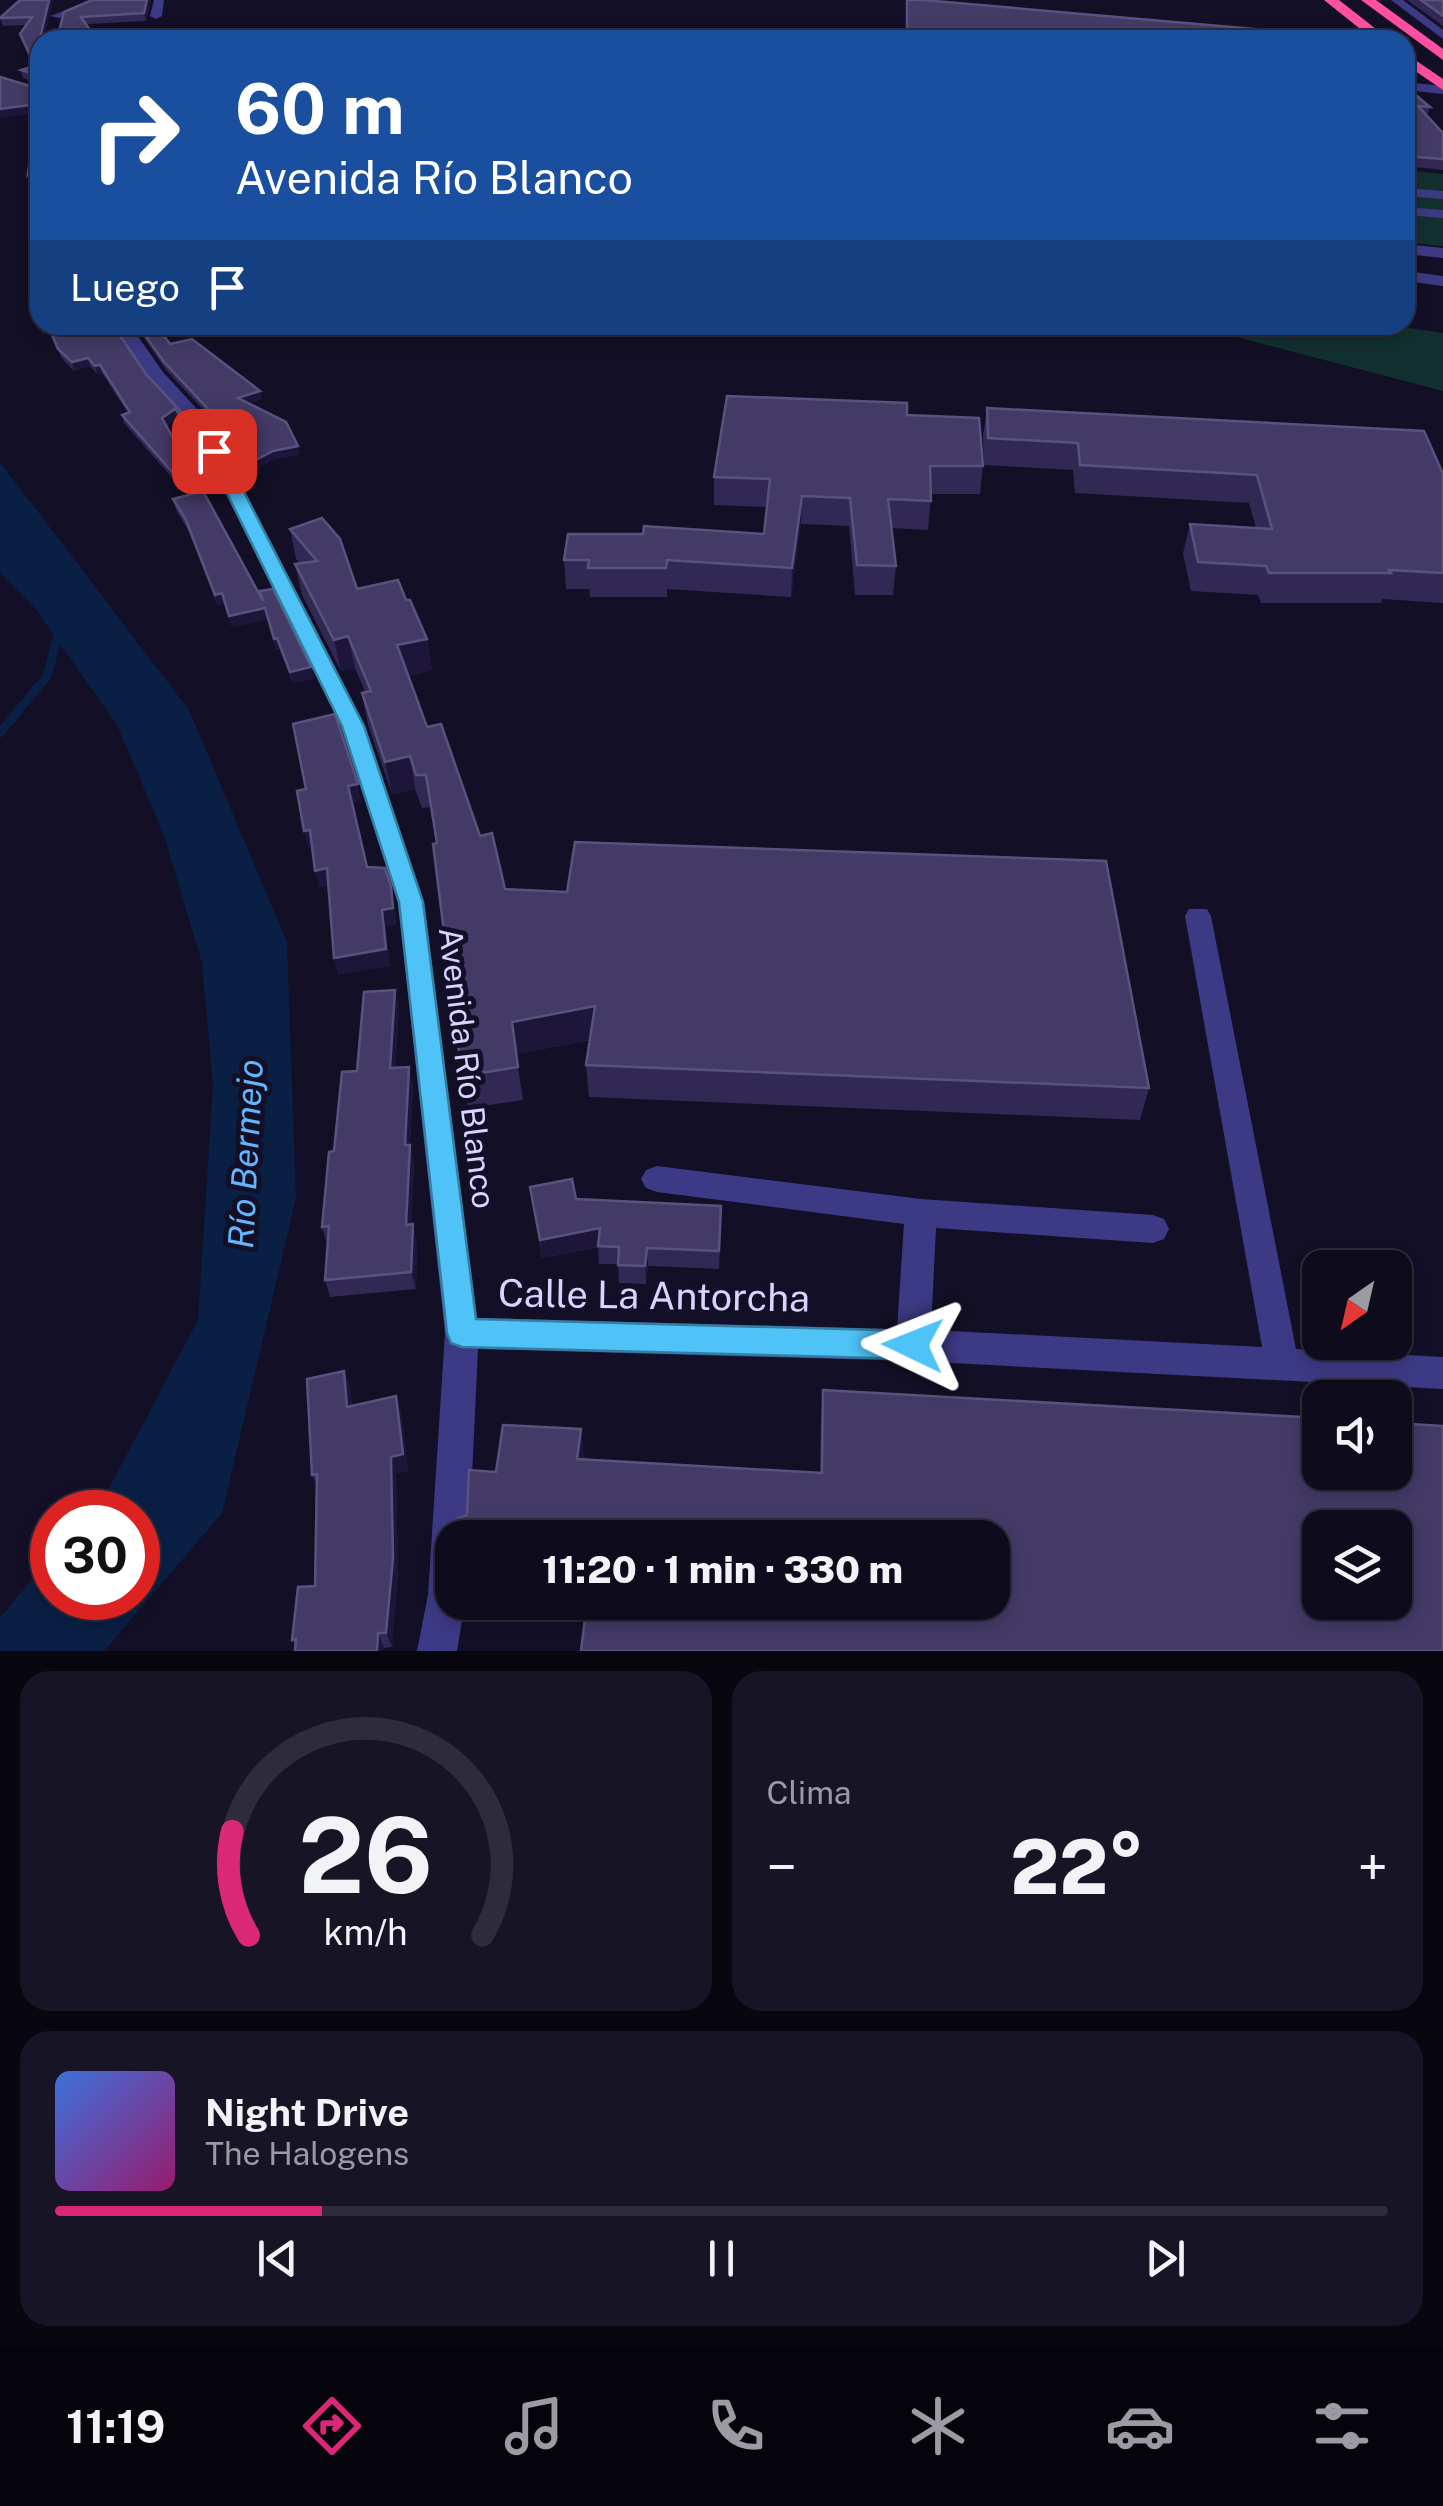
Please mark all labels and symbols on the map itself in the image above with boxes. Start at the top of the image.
pin [172,409,257,494]
street label: Avenida Río Blanco [432,925,503,1211]
water label: Río Bermejo [220,1058,271,1250]
north arrow [1302,1250,1412,1360]
street label: Calle La Antorcha [498,1270,810,1321]
position arrow [861,1293,965,1397]
speed limit sign: 30 [30,1490,160,1620]

